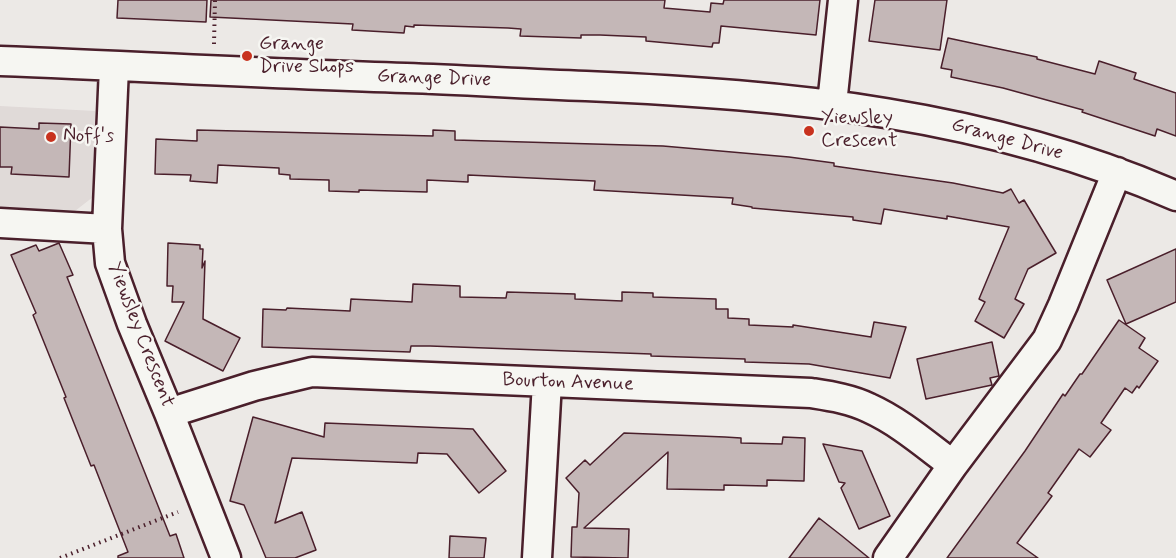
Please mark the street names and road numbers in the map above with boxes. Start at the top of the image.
street label: Grange Drive [376,65,492,93]
street label: Grange Drive [949,114,1065,166]
street label: Yiewsley Crescent [101,259,179,411]
street label: Bourton Avenue [502,369,634,397]

